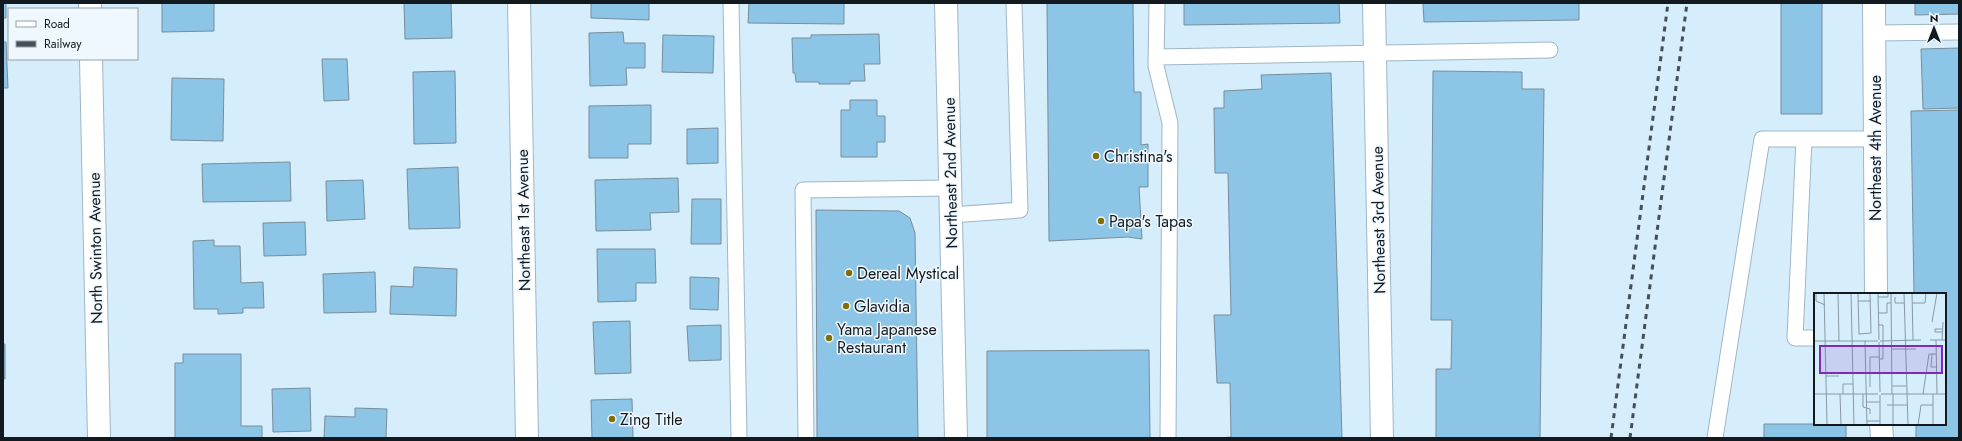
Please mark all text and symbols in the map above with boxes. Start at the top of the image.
legend [8,8,138,60]
north arrow [1914,8,1954,48]
text: N [1930,10,1938,26]
text: Road [44,15,70,33]
text: Railway [44,35,82,53]
street label: Northeast 4th Avenue [1864,75,1887,221]
street label: Northeast 2nd Avenue [938,97,963,249]
place label: Christina's [1104,145,1172,168]
street label: Northeast 3rd Avenue [1366,146,1391,294]
street label: Northeast 1st Avenue [511,149,536,291]
marker: Christina's [1091,151,1101,161]
street label: North Swinton Avenue [83,172,108,324]
place label: Papa's Tapas [1109,210,1192,233]
marker: Papa's Tapas [1096,216,1106,226]
place label: Dereal Mystical [857,262,959,285]
marker: Dereal Mystical [844,268,854,278]
inset map [1814,293,1946,425]
place label: Glavidia [854,295,910,318]
marker: Glavidia [841,301,851,311]
place label: Yama Japanese Restaurant [837,318,937,359]
marker: Yama Japanese Restaurant [824,333,834,343]
place label: Zing Title [620,408,683,431]
marker: Zing Title [607,414,617,424]

